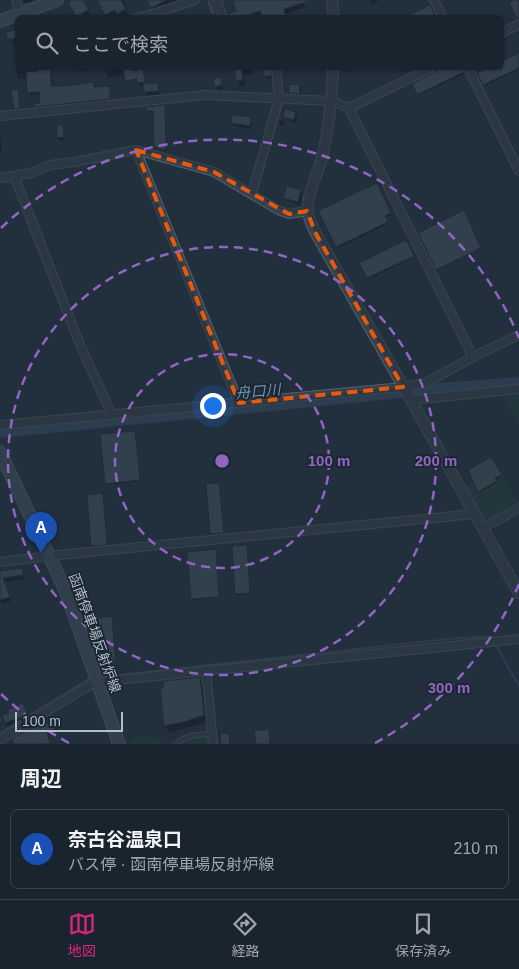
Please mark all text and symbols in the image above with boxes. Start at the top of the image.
search box [15,15,504,70]
icon: search [33,29,61,57]
text: ここで検索 [73,34,168,55]
water label: 舟口川 [235,380,283,401]
your location [200,393,226,419]
centre of rings [213,452,231,470]
text: 100 m [308,452,350,469]
text: 200 m [415,452,457,469]
pin: A [25,512,57,553]
street label: 函南停車場反射炉線 [66,571,124,695]
text: 300 m [428,679,470,696]
scale bar [15,709,122,732]
text: 100 m [22,713,61,729]
text: 周辺 [20,767,62,790]
text: 奈古谷温泉口 [68,829,182,850]
text: A [31,840,43,857]
text: 210 m [454,840,498,857]
text: バス停 · 函南停車場反射炉線 [68,856,274,873]
tab: 地図 [68,910,96,960]
tab: 経路 [231,910,259,960]
tab: 保存済み [395,910,451,960]

